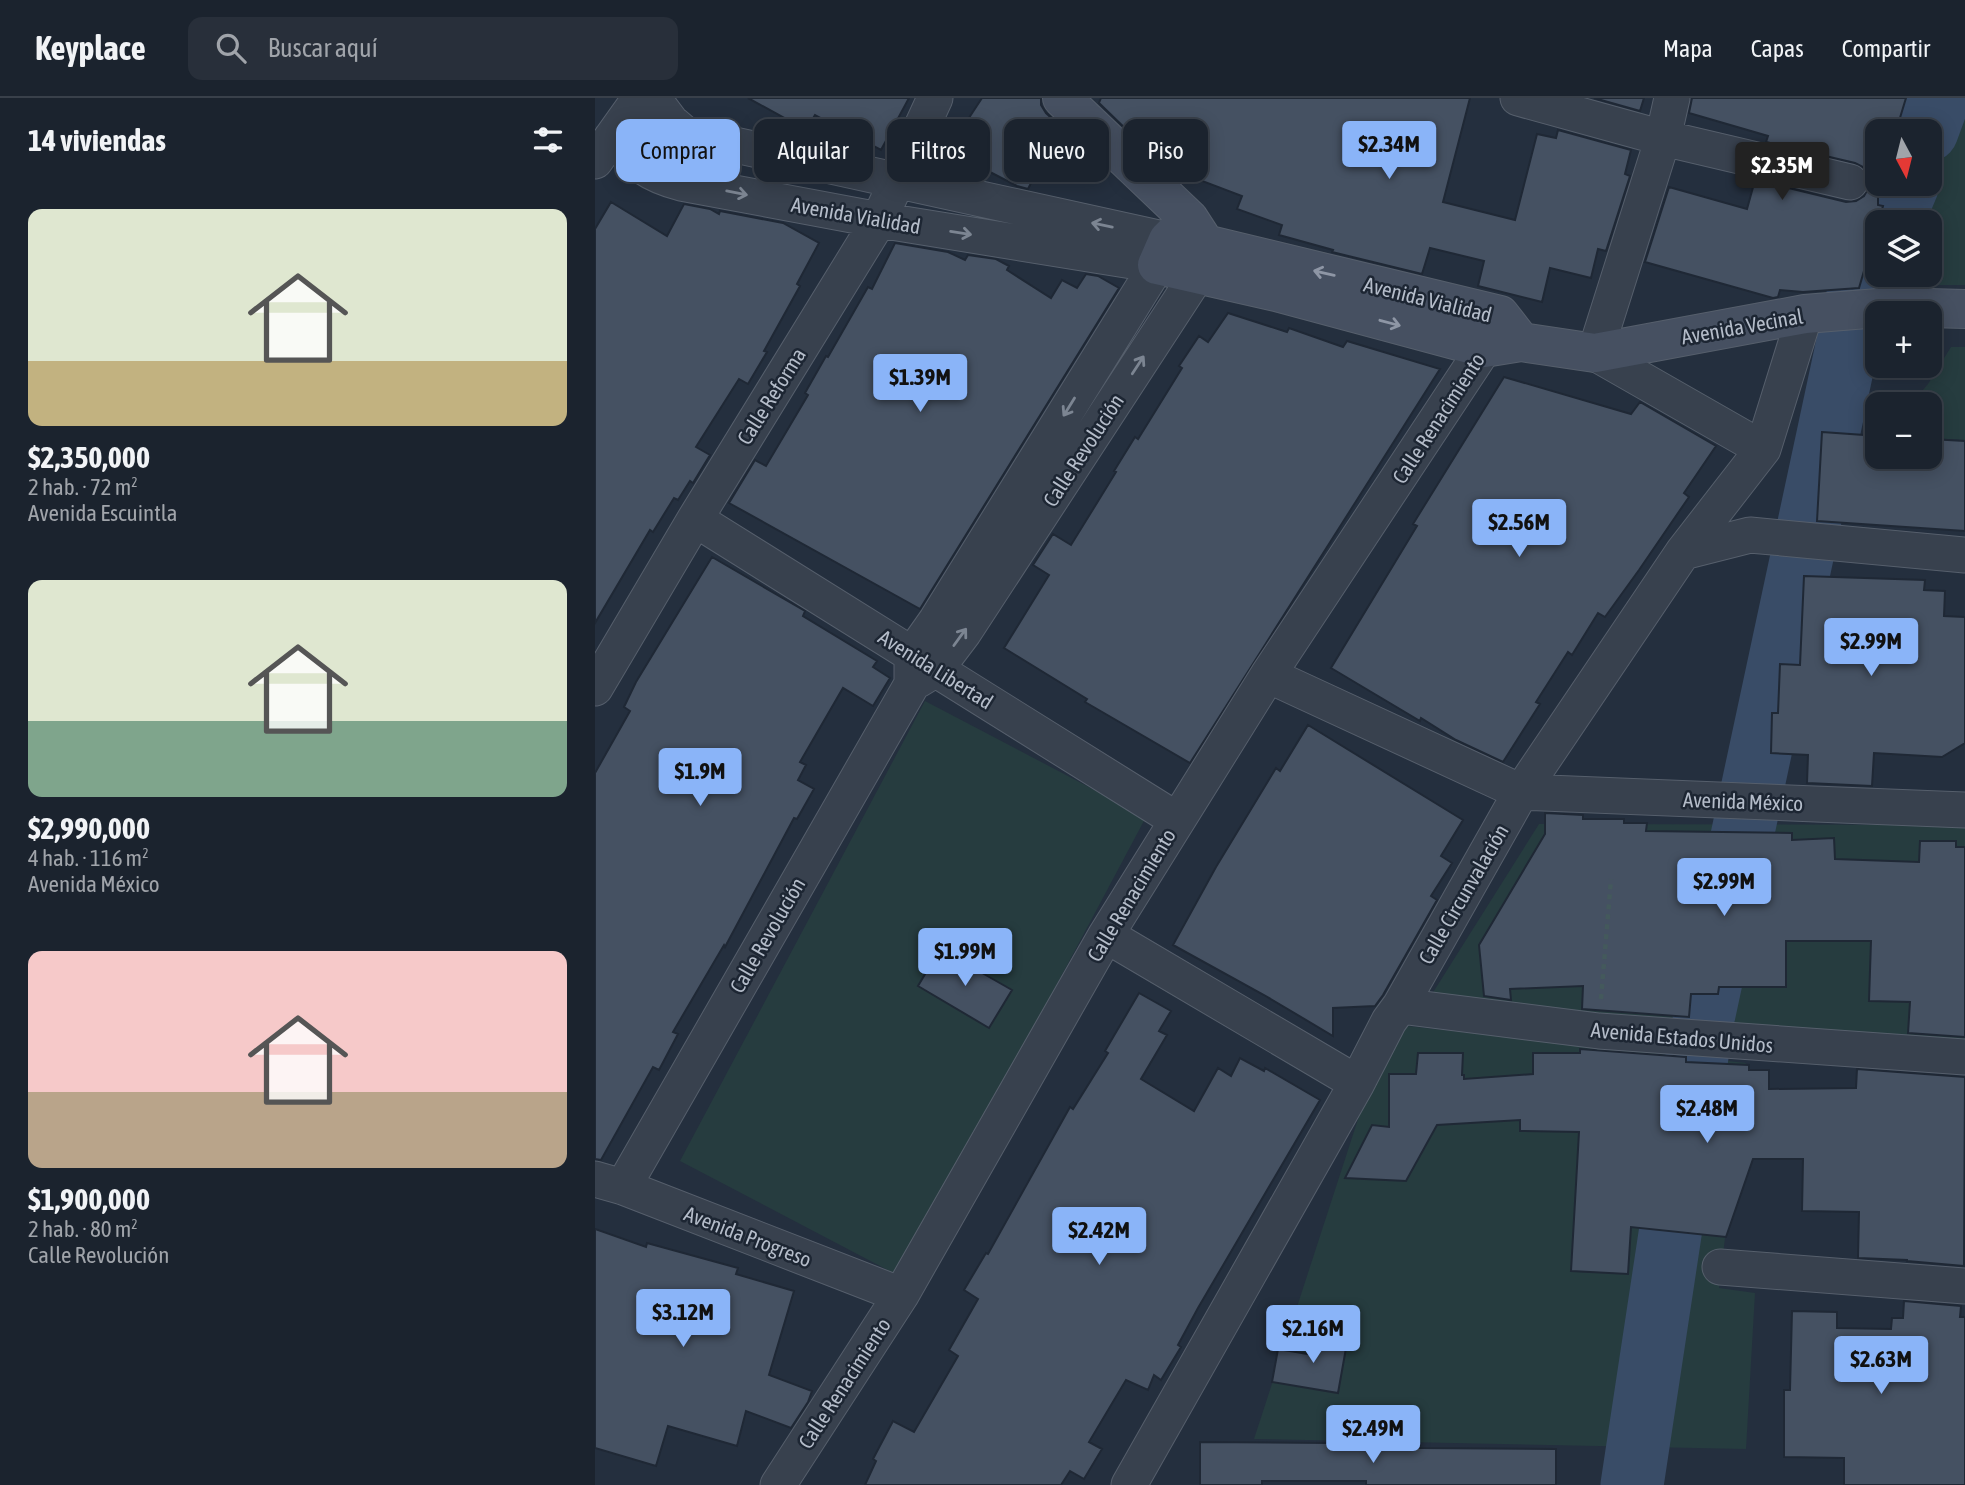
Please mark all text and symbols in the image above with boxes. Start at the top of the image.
search box [188,17,678,80]
text: Keyplace [35,29,146,67]
icon: search [212,29,250,67]
text: Buscar aquí [268,33,378,63]
text: Mapa [1663,35,1713,62]
text: Capas [1751,35,1804,62]
text: Compartir [1842,35,1930,62]
chip: Comprar [616,119,740,182]
chip: Alquilar [754,119,873,182]
chip: Filtros [887,119,990,182]
chip: Nuevo [1004,119,1109,182]
chip: Piso [1123,119,1208,182]
north arrow [1865,119,1943,196]
map controls [1865,119,1942,469]
icon: filters [529,121,567,159]
pin: $2.34M [1332,122,1446,181]
text: 14 viviendas [28,123,166,157]
text: $2.34M [1358,131,1420,157]
pin: $2.35M [1725,142,1839,202]
text: $2.35M [1751,152,1813,178]
one-way arrow [725,187,748,200]
street label: Avenida Vialidad [789,192,923,238]
button: layers [1865,210,1942,287]
one-way arrow [1091,218,1114,232]
one-way arrow [949,227,971,240]
icon: home [235,255,361,381]
one-way arrow [1313,266,1336,279]
street label: Avenida Vialidad [1362,272,1494,326]
button: + [1865,301,1942,378]
street label: Avenida Vecinal [1679,303,1805,349]
one-way arrow [1379,317,1401,330]
street label: Calle Reforma [732,343,810,449]
street label: Calle Renacimiento [1387,348,1489,488]
pin: $1.39M [863,354,977,414]
one-way arrow [1131,356,1146,375]
text: $1.39M [889,364,951,390]
street label: Calle Revolución [1038,389,1128,511]
button: − [1865,392,1942,469]
one-way arrow [1062,396,1076,416]
text: $2,350,000 [28,440,150,474]
text: 2 hab. · 72 m² [28,474,138,500]
text: Avenida Escuintla [28,500,178,526]
pin: $2.56M [1462,500,1576,559]
text: $2.56M [1488,509,1550,535]
pin: $2.99M [1814,618,1928,678]
street label: Avenida Libertad [874,624,998,714]
icon: home [235,626,361,752]
one-way arrow [952,628,967,647]
text: $2.99M [1840,628,1902,654]
pin: $1.9M [651,748,749,808]
text: $1.9M [675,758,725,784]
street label: Avenida México [1683,787,1803,815]
text: $2,990,000 [28,811,150,845]
street label: Calle Circunvalación [1413,820,1513,968]
street label: Calle Renacimiento [1082,824,1180,966]
text: 4 hab. · 116 m² [28,845,149,871]
pin: $2.99M [1667,858,1781,918]
text: $2.99M [1693,868,1755,894]
text: Avenida México [28,871,160,897]
street label: Calle Revolución [724,873,810,997]
pin: $1.99M [908,928,1022,988]
text: $1.99M [934,938,996,964]
icon: home [235,997,361,1123]
street label: Avenida Estados Unidos [1590,1017,1774,1057]
pin: $2.48M [1650,1086,1764,1145]
text: $2.48M [1676,1095,1738,1121]
text: $1,900,000 [28,1182,150,1216]
street label: Avenida Progreso [681,1201,815,1271]
pin: $2.42M [1042,1208,1156,1267]
text: 2 hab. · 80 m² [28,1216,138,1242]
text: $2.42M [1068,1217,1130,1243]
text: Calle Revolución [28,1242,169,1268]
pin: $3.12M [626,1290,740,1349]
text: $3.12M [652,1299,714,1325]
pin: $2.16M [1256,1306,1370,1365]
street label: Calle Renacimiento [793,1313,895,1453]
text: $2.16M [1282,1315,1344,1341]
pin: $2.63M [1824,1336,1938,1396]
text: $2.63M [1850,1346,1912,1372]
pin: $2.49M [1316,1406,1430,1465]
text: $2.49M [1342,1415,1404,1441]

